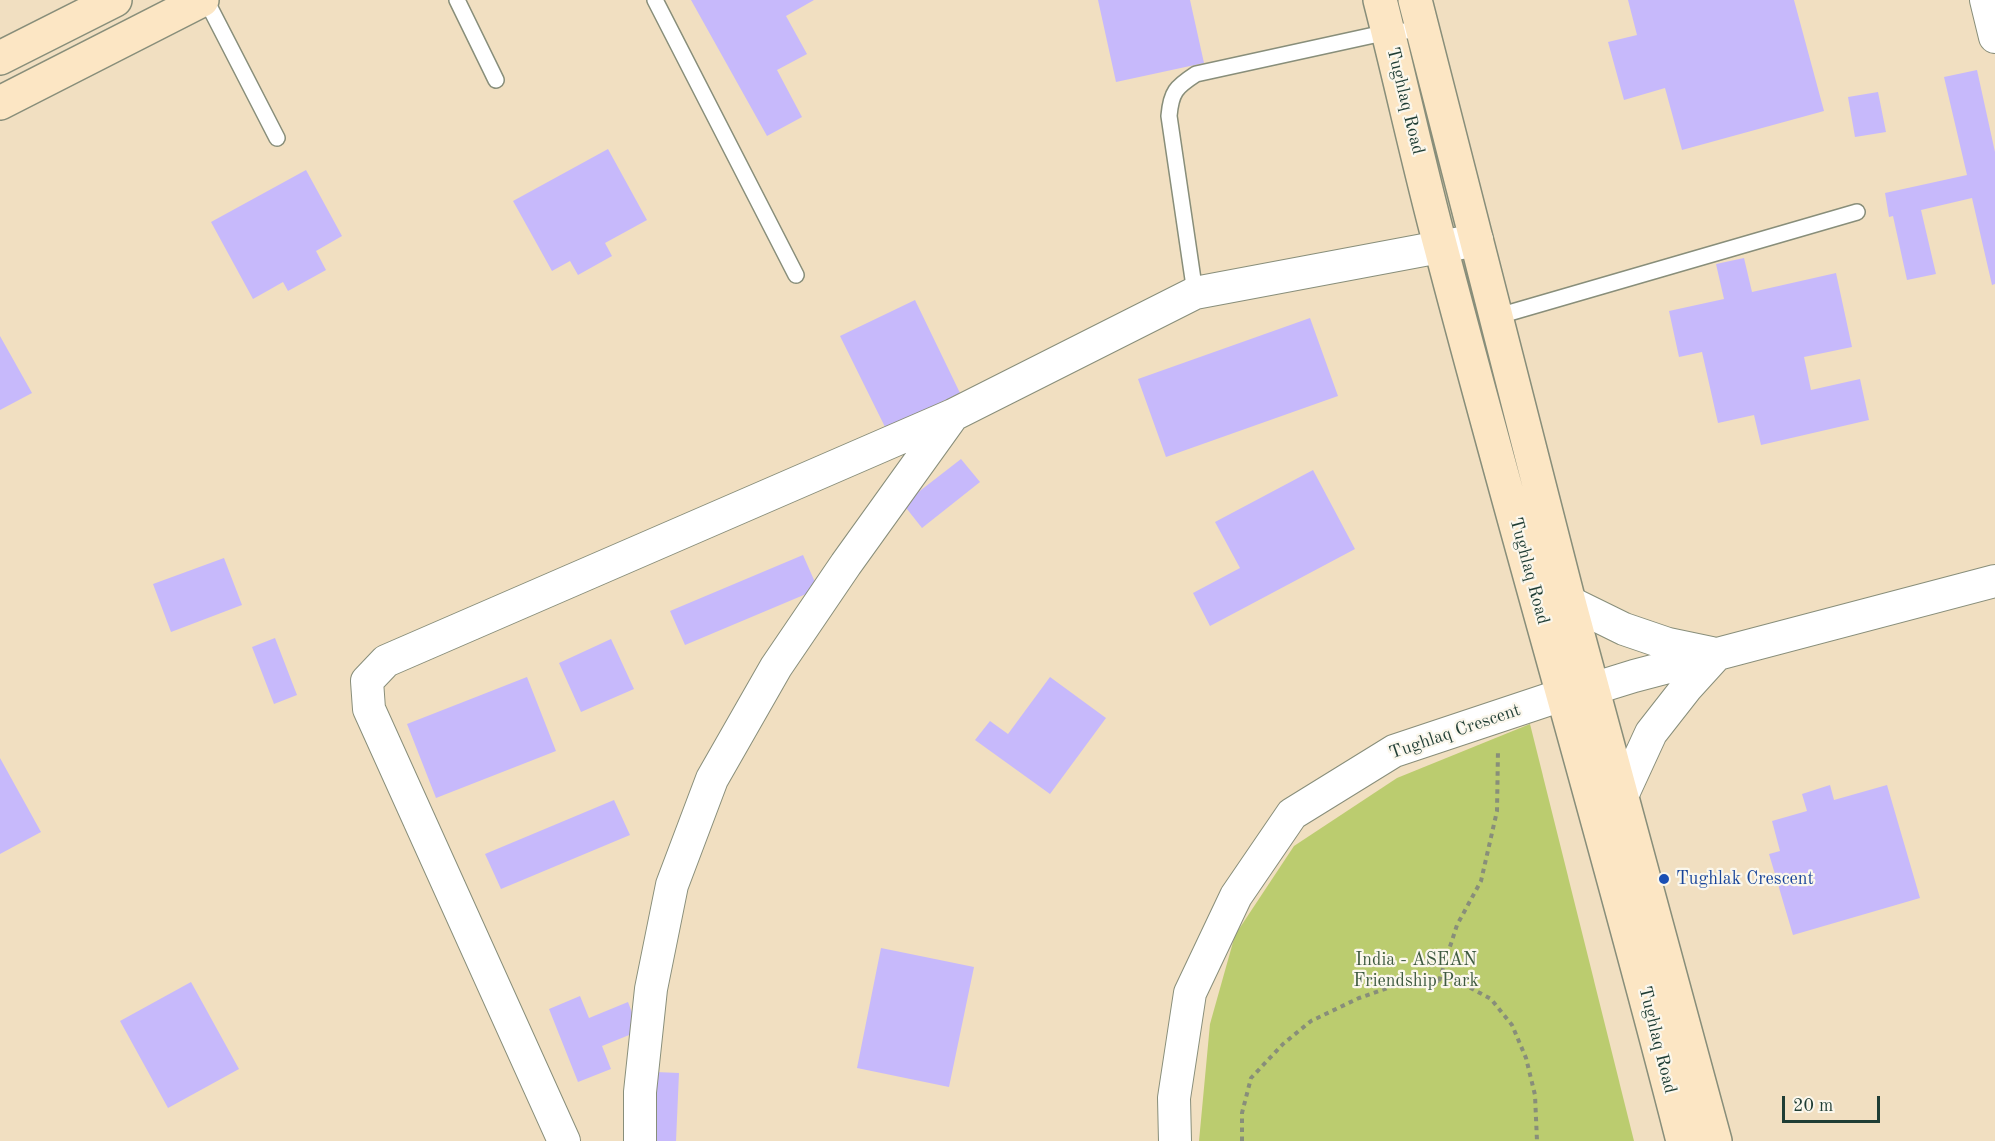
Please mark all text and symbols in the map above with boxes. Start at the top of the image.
street label: Tughlaq Road [1381,45,1429,157]
street label: Tughlaq Road [1504,515,1554,627]
street label: Tughlaq Crescent [1386,699,1524,765]
place label: Tughlak Crescent [1676,868,1814,890]
marker: Tughlak Crescent [1657,872,1671,886]
park label: India - ASEAN Friendship Park [1353,949,1479,992]
street label: Tughlaq Road [1633,984,1681,1096]
scale bar [1785,1084,1882,1122]
text: 20 m [1793,1097,1833,1115]

